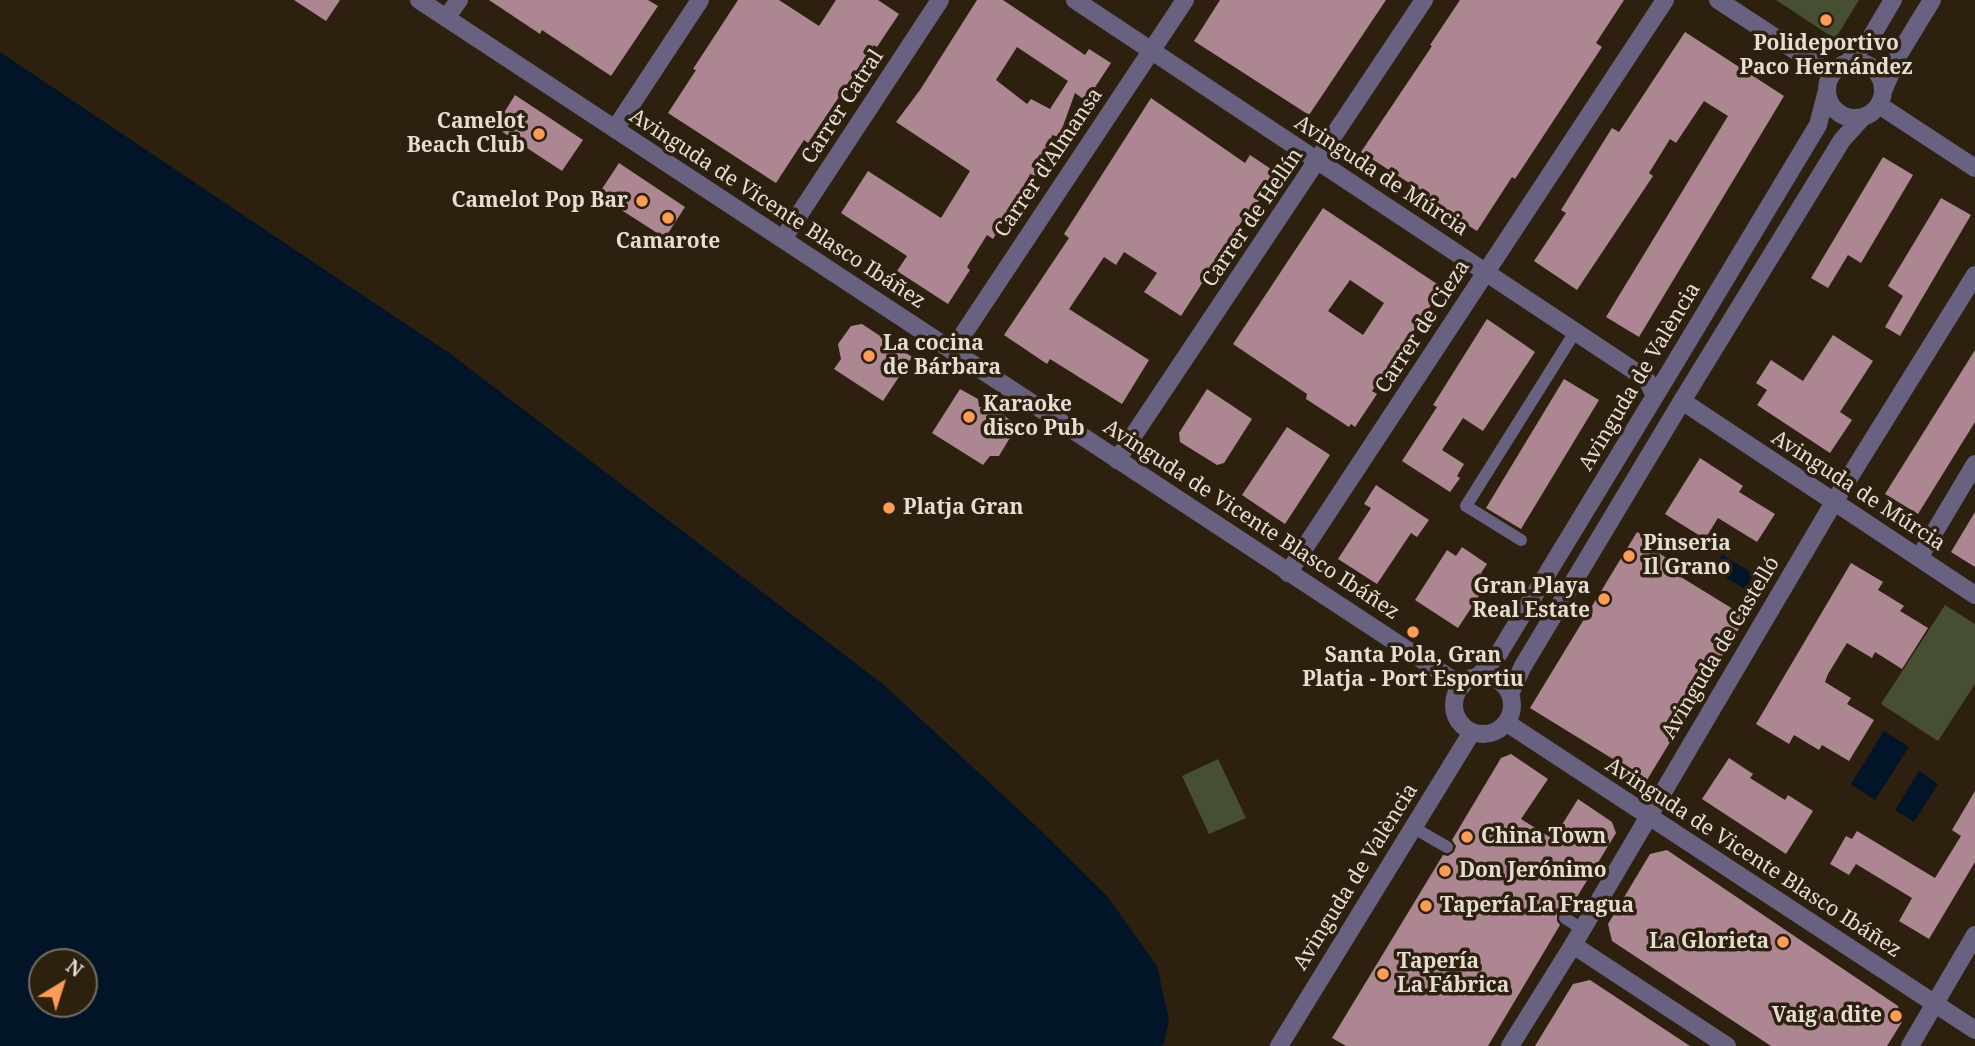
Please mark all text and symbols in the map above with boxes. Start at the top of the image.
marker: Polideportivo Paco Hernández [1818,12,1834,28]
place label: Polideportivo Paco Hernández [1740,31,1912,81]
street label: Carrer Catral [797,45,889,169]
street label: Carrer d'Almansa [990,84,1108,242]
street label: Avinguda de Vicente Blasco Ibáñez [624,104,930,314]
place label: Camelot Beach Club [407,109,525,159]
street label: Avinguda de Múrcia [1289,110,1473,242]
marker: Camelot Beach Club [531,126,547,142]
street label: Carrer de Hellín [1197,144,1309,292]
place label: Camelot Pop Bar [451,188,628,214]
marker: Camelot Pop Bar [634,193,650,209]
marker: Camarote [660,210,676,226]
place label: Camarote [616,229,720,255]
street label: Carrer de Cieza [1370,256,1476,398]
street label: Avinguda de València [1574,278,1706,476]
place label: La cocina de Bárbara [883,331,1001,381]
marker: La cocina de Bárbara [861,348,877,364]
place label: Karaoke disco Pub [983,392,1085,442]
marker: Karaoke disco Pub [961,409,977,425]
street label: Avinguda de Vicente Blasco Ibáñez [1098,415,1404,625]
street label: Avinguda de Múrcia [1766,425,1950,557]
place label: Platja Gran [903,495,1024,521]
marker: Platja Gran [881,500,897,516]
place label: Pinseria Il Grano [1643,531,1731,581]
marker: Pinseria Il Grano [1621,548,1637,564]
street label: Avinguda de Castelló [1657,552,1785,744]
place label: Gran Playa Real Estate [1472,574,1590,624]
marker: Gran Playa Real Estate [1596,591,1612,607]
marker: Santa Pola, Gran Platja - Port Esportiu [1405,624,1421,640]
place label: Santa Pola, Gran Platja - Port Esportiu [1302,643,1524,693]
street label: Avinguda de Vicente Blasco Ibáñez [1600,753,1906,963]
street label: Avinguda de València [1288,779,1424,975]
place label: China Town [1481,824,1606,850]
marker: China Town [1459,829,1475,845]
place label: Don Jerónimo [1459,858,1607,884]
marker: Don Jerónimo [1437,863,1453,879]
place label: Tapería La Fragua [1440,893,1634,919]
marker: Tapería La Fragua [1418,898,1434,914]
place label: La Glorieta [1649,929,1769,955]
marker: La Glorieta [1775,934,1791,950]
north arrow [28,948,98,1018]
place label: Tapería La Fábrica [1397,949,1509,999]
text: N [61,953,89,983]
marker: Tapería La Fábrica [1375,966,1391,982]
place label: Vaig a dite [1772,1003,1882,1029]
marker: Vaig a dite [1888,1008,1904,1024]

